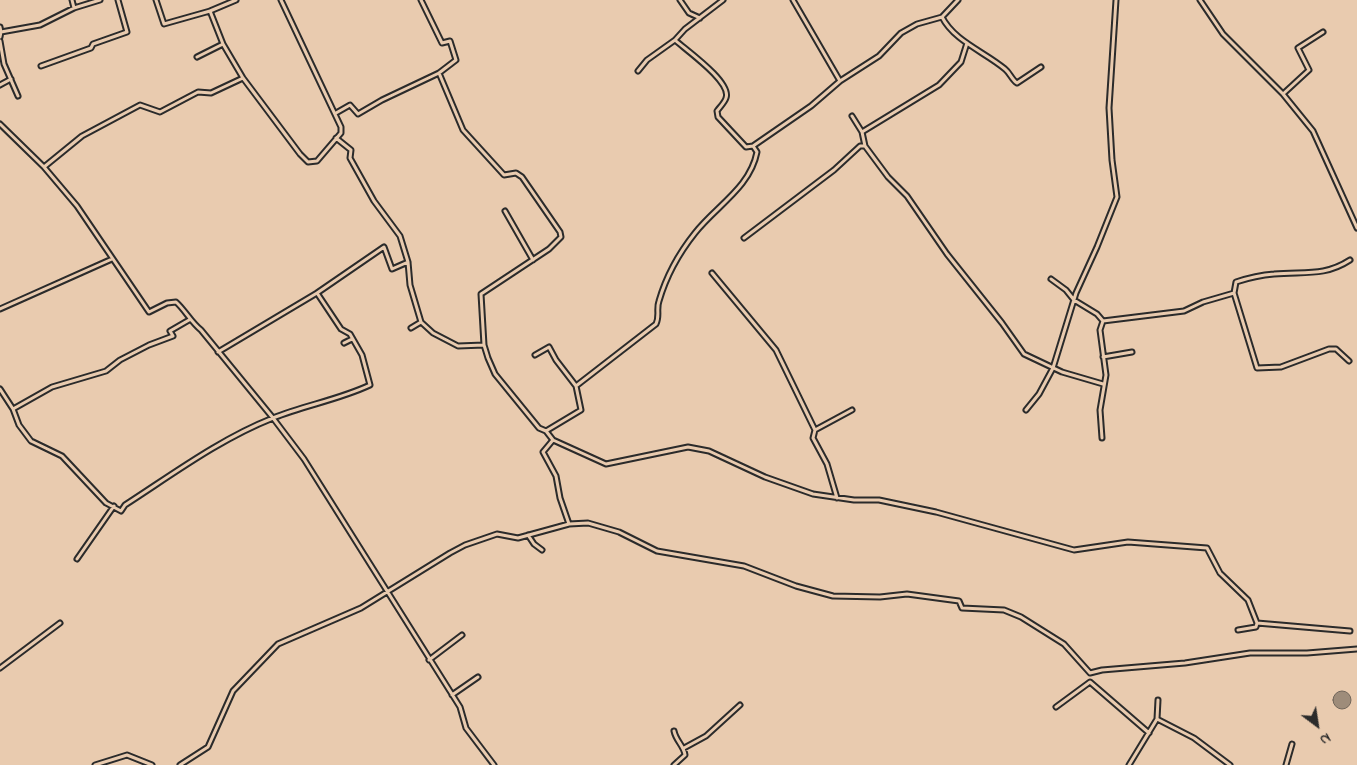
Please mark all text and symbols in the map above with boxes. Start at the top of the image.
north arrow [1292,700,1342,750]
text: N [1316,727,1334,750]

